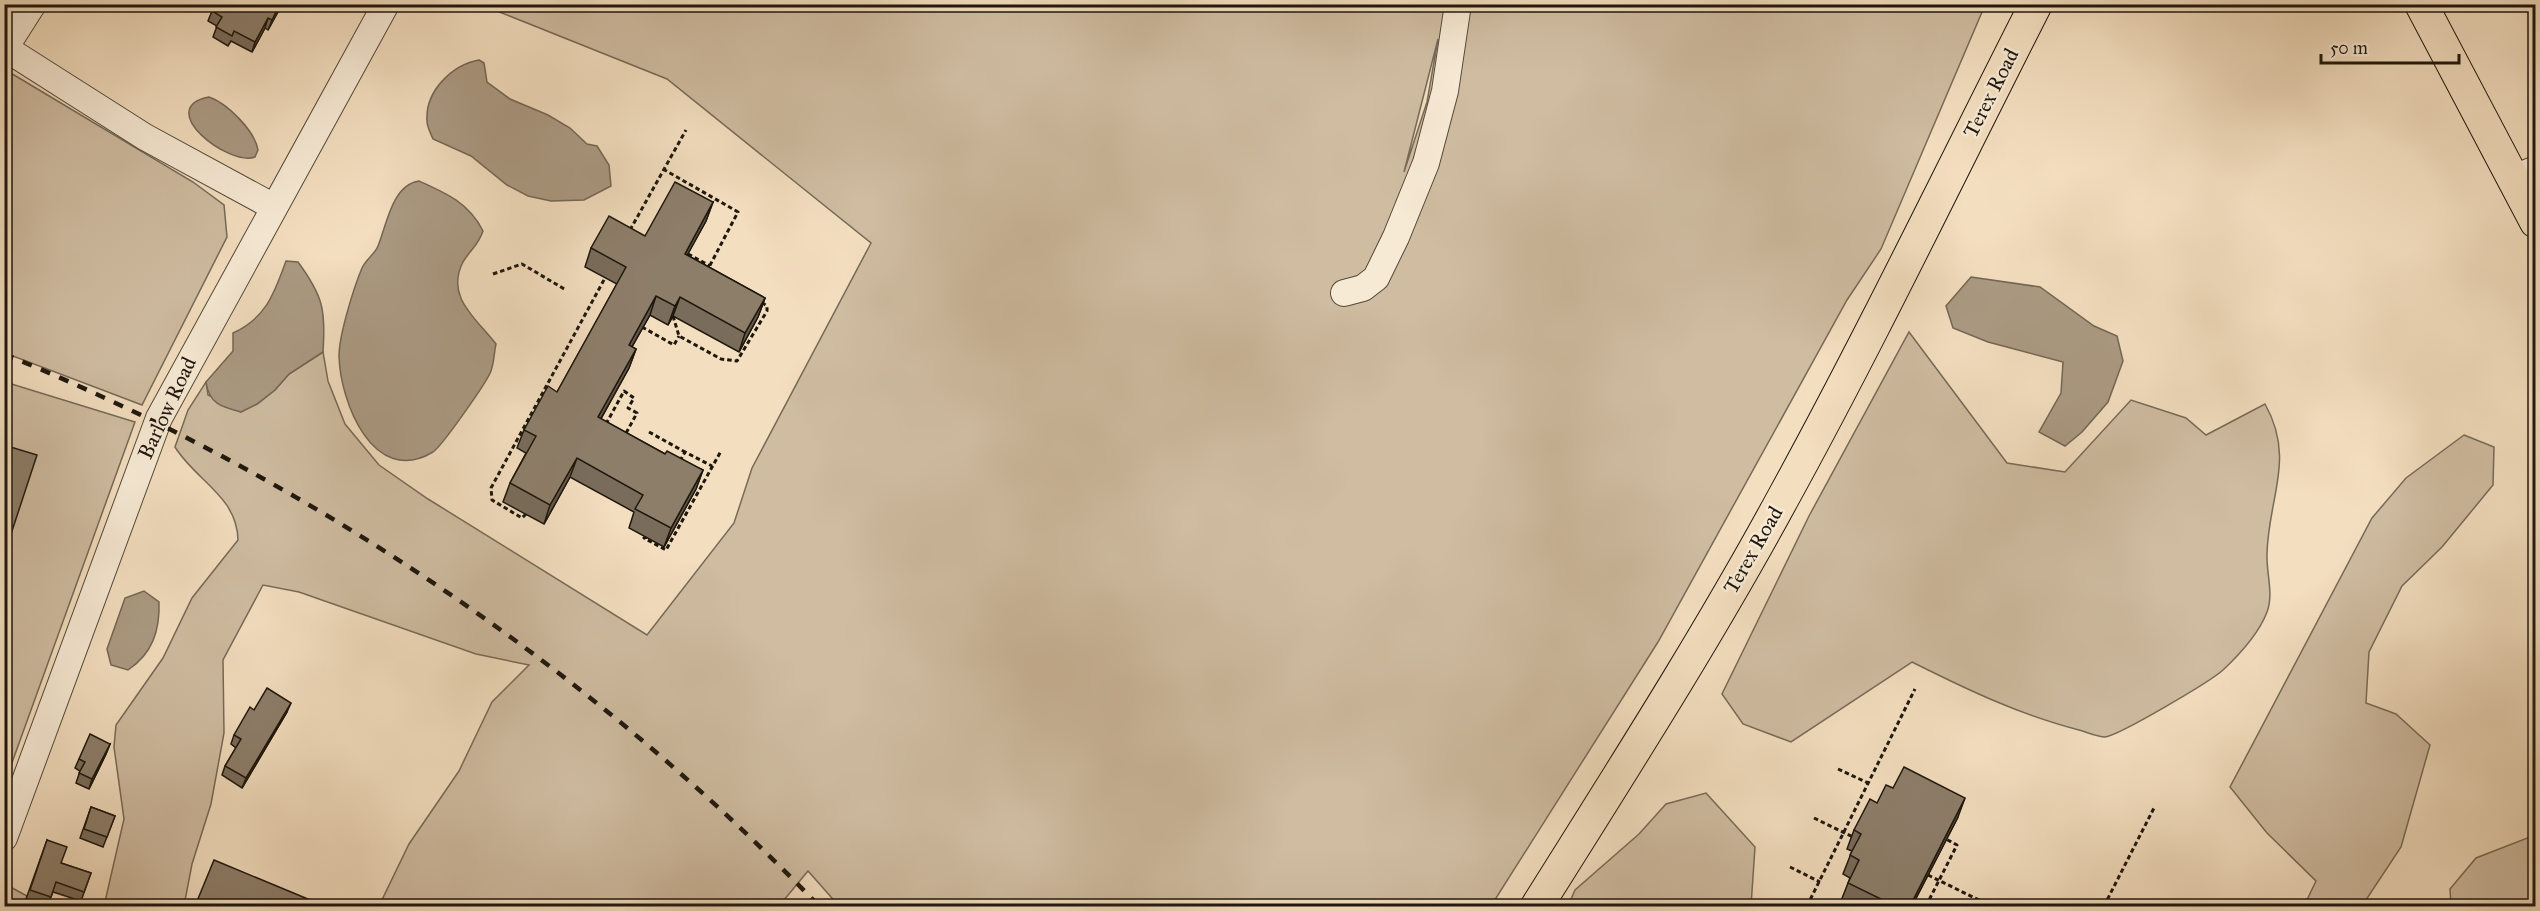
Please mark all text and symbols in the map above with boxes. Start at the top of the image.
scale bar [2321,27,2459,65]
text: 50 m [2330,37,2368,59]
street label: Terex Road [1958,44,2025,142]
street label: Barlow Road [132,352,202,463]
street label: Terex Road [1718,501,1789,598]

